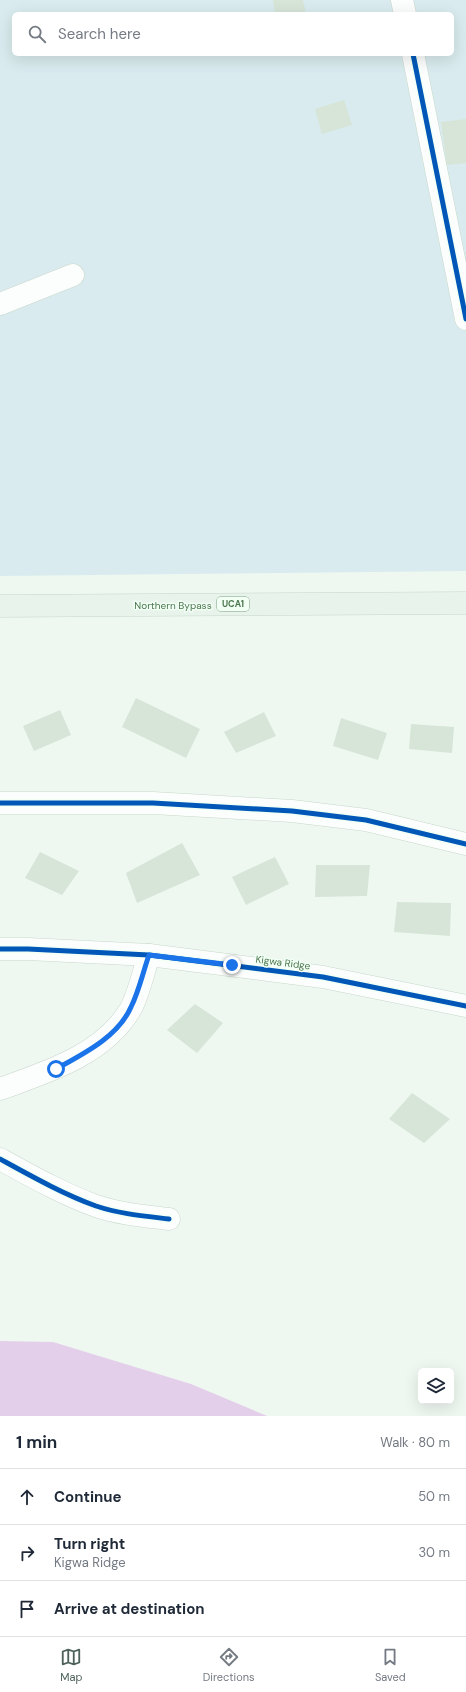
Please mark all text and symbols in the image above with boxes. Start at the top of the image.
search box [12,12,454,56]
icon: search [26,23,48,45]
text: Search here [58,24,141,44]
road number: UCA1 [217,597,249,611]
street label: Northern Bypass [134,599,212,612]
street label: Kigwa Ridge [255,953,311,972]
route end [223,956,241,974]
route start [47,1060,65,1078]
map controls [418,1368,454,1404]
button: layers [418,1368,454,1404]
text: 1 min [16,1431,57,1453]
text: Walk · 80 m [380,1434,450,1451]
icon: ahead [16,1486,38,1508]
text: Continue [54,1487,122,1507]
text: 50 m [418,1488,450,1505]
text: Turn right [54,1534,125,1554]
icon: right [16,1542,38,1564]
text: 30 m [418,1544,450,1561]
text: Kigwa Ridge [54,1554,126,1571]
icon: arrive [16,1598,38,1620]
text: Arrive at destination [54,1599,205,1619]
tab: Map [60,1646,82,1684]
tab: Directions [203,1646,255,1684]
tab: Saved [375,1646,406,1684]

